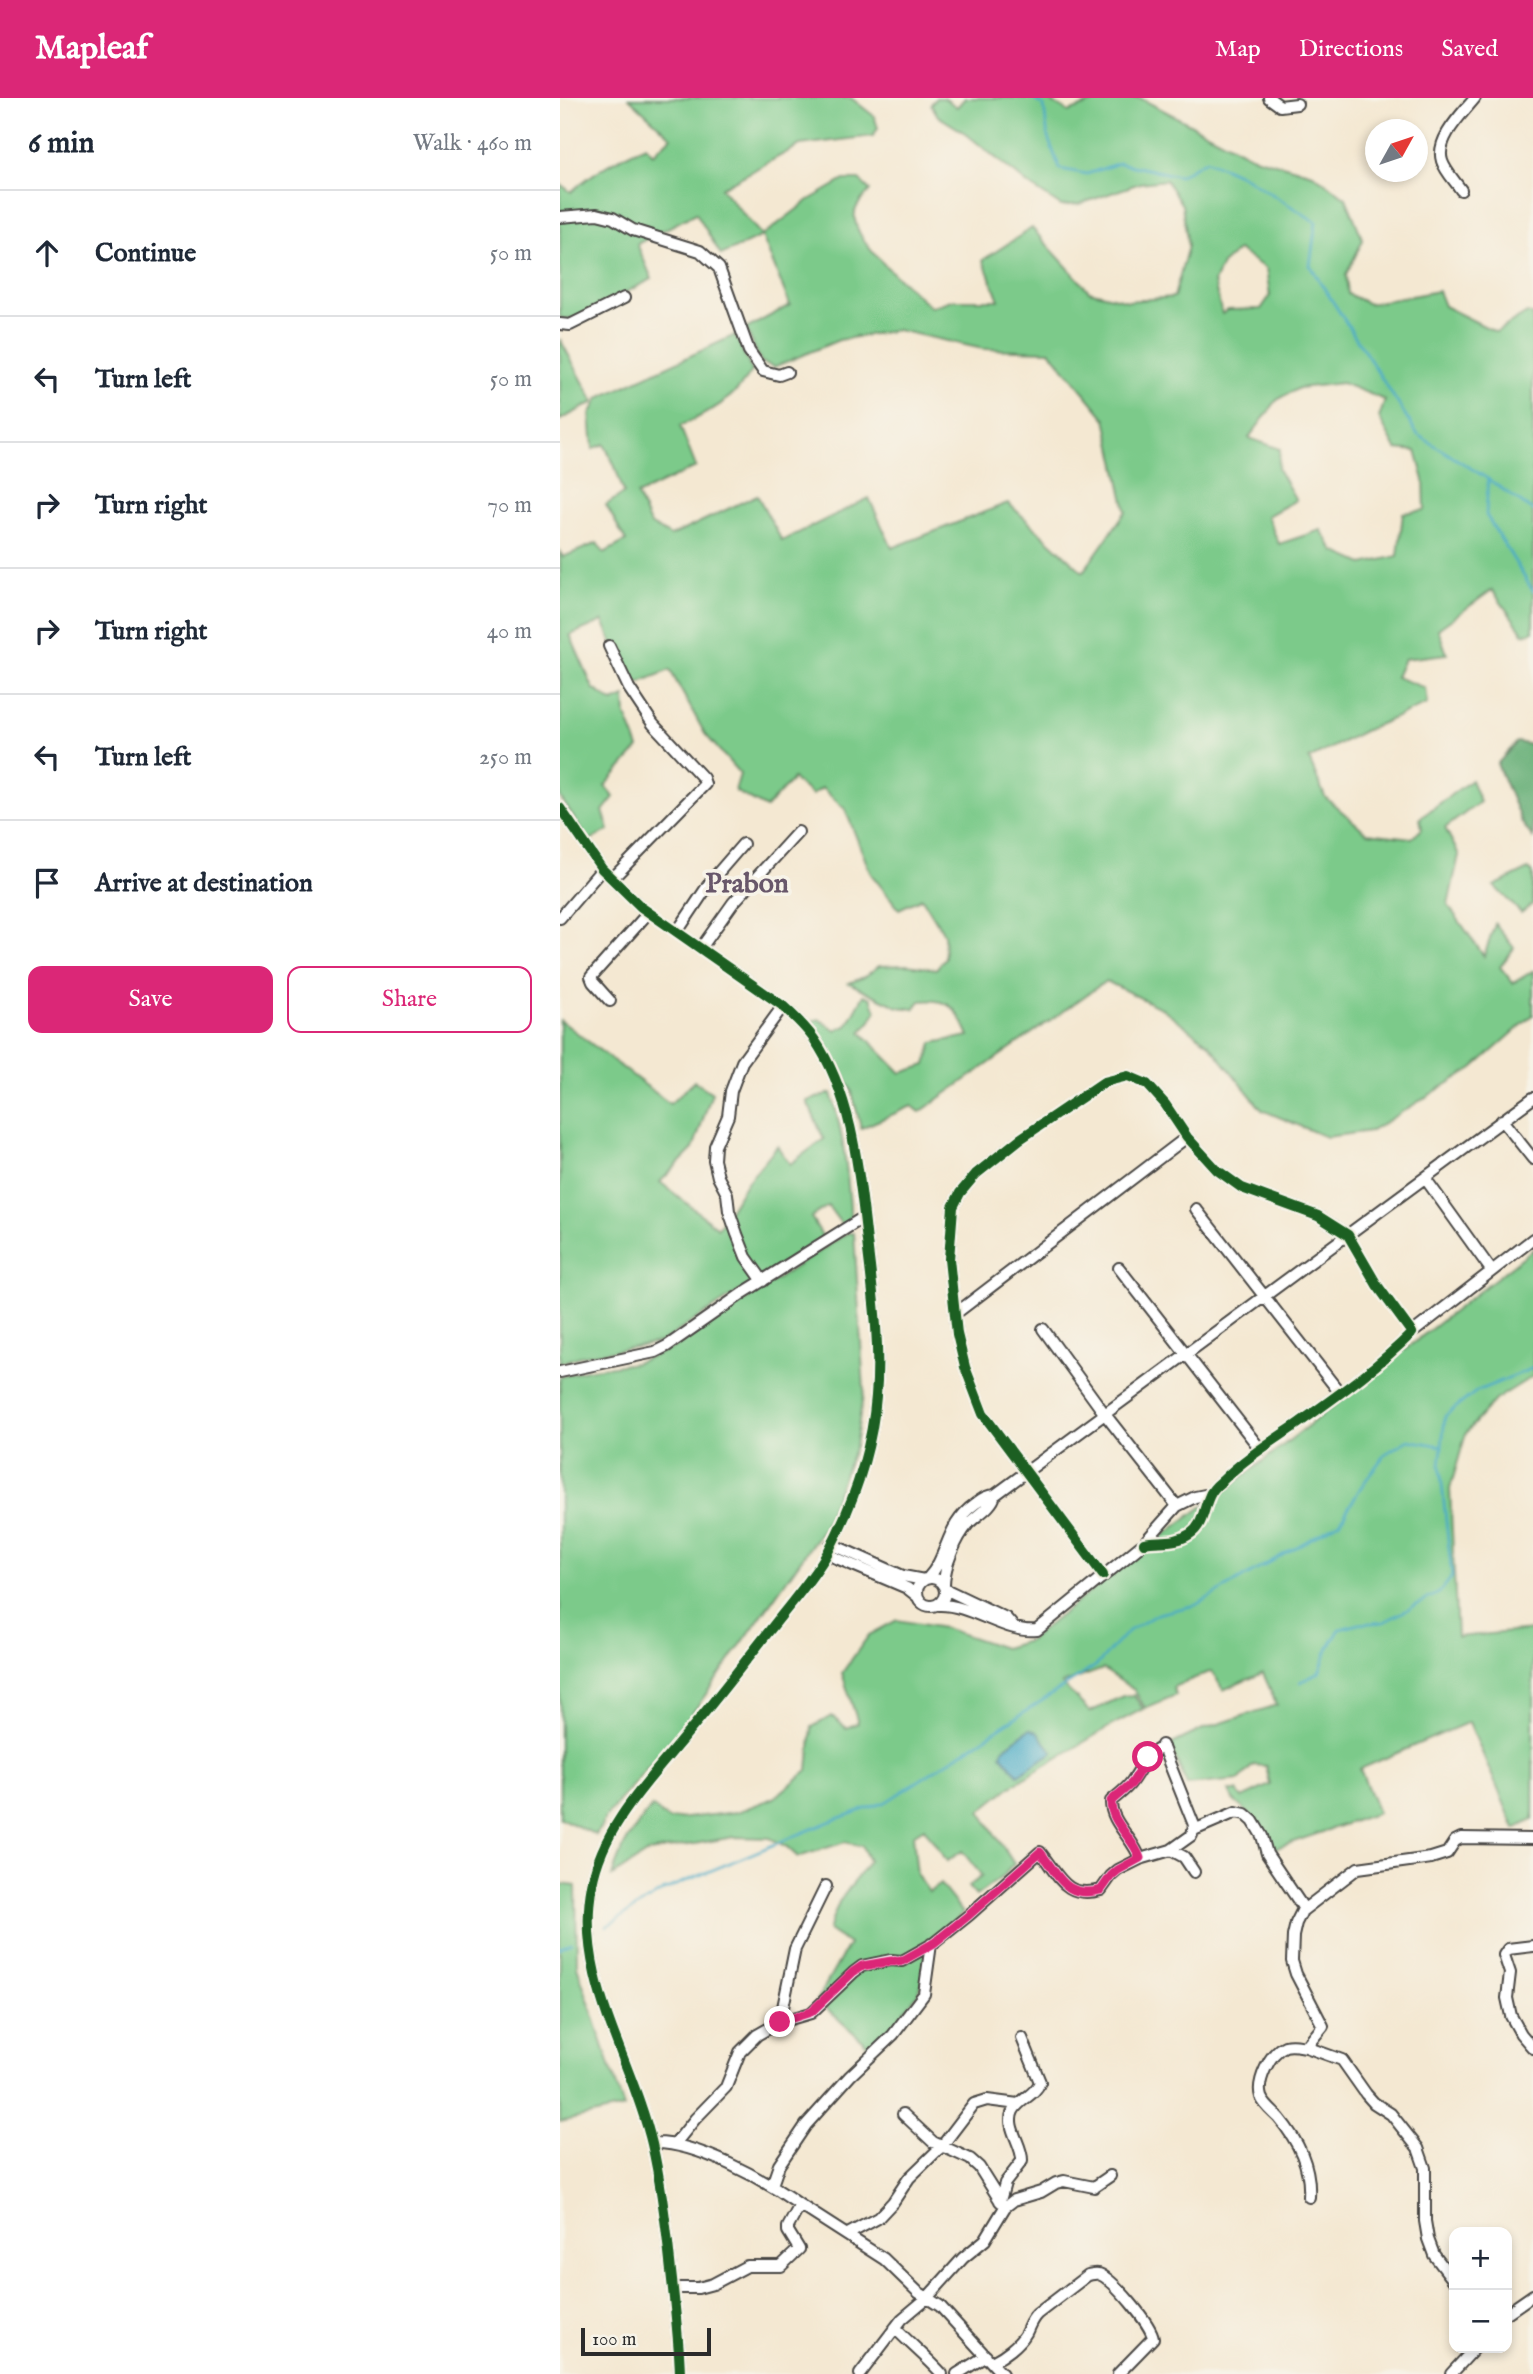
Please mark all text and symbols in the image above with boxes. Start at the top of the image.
text: Mapleaf [35,28,148,70]
text: Map [1215,34,1261,65]
text: Directions [1299,34,1403,65]
text: Saved [1441,34,1498,65]
north arrow [1365,119,1428,182]
text: 6 min [28,125,94,163]
text: Walk · 460 m [413,129,532,158]
icon: ahead [28,234,66,272]
text: Continue [95,237,196,270]
text: 50 m [490,239,532,268]
icon: left [28,360,66,398]
text: Turn left [95,363,192,396]
text: 50 m [490,365,532,394]
icon: right [28,486,66,524]
text: Turn right [95,489,208,522]
text: 70 m [487,491,532,520]
icon: right [28,612,66,650]
text: Turn right [95,615,208,648]
text: 40 m [487,617,532,646]
icon: left [28,738,66,776]
text: Turn left [95,741,192,774]
text: 250 m [479,743,532,772]
icon: arrive [28,864,66,902]
text: Arrive at destination [95,867,313,900]
district label: Prabon [705,867,789,902]
button: Save [28,966,273,1033]
button: Share [287,966,532,1033]
route start [1132,1741,1163,1772]
route end [764,2006,795,2037]
map controls [1449,2227,1512,2353]
button: + [1449,2227,1512,2290]
button: − [1449,2290,1512,2353]
scale bar [581,2325,710,2357]
text: 100 m [592,2328,636,2352]

